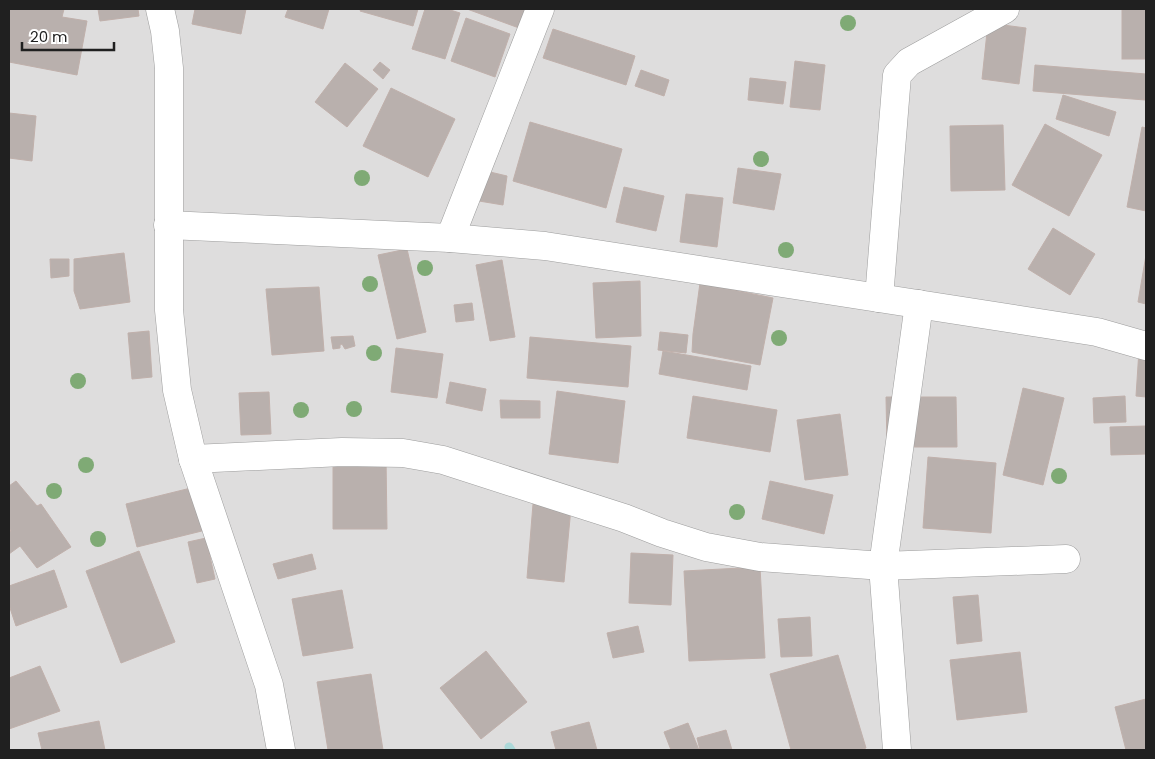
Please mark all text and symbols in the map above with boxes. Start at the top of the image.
scale bar [22,20,115,52]
text: 20 m [30,26,68,47]

